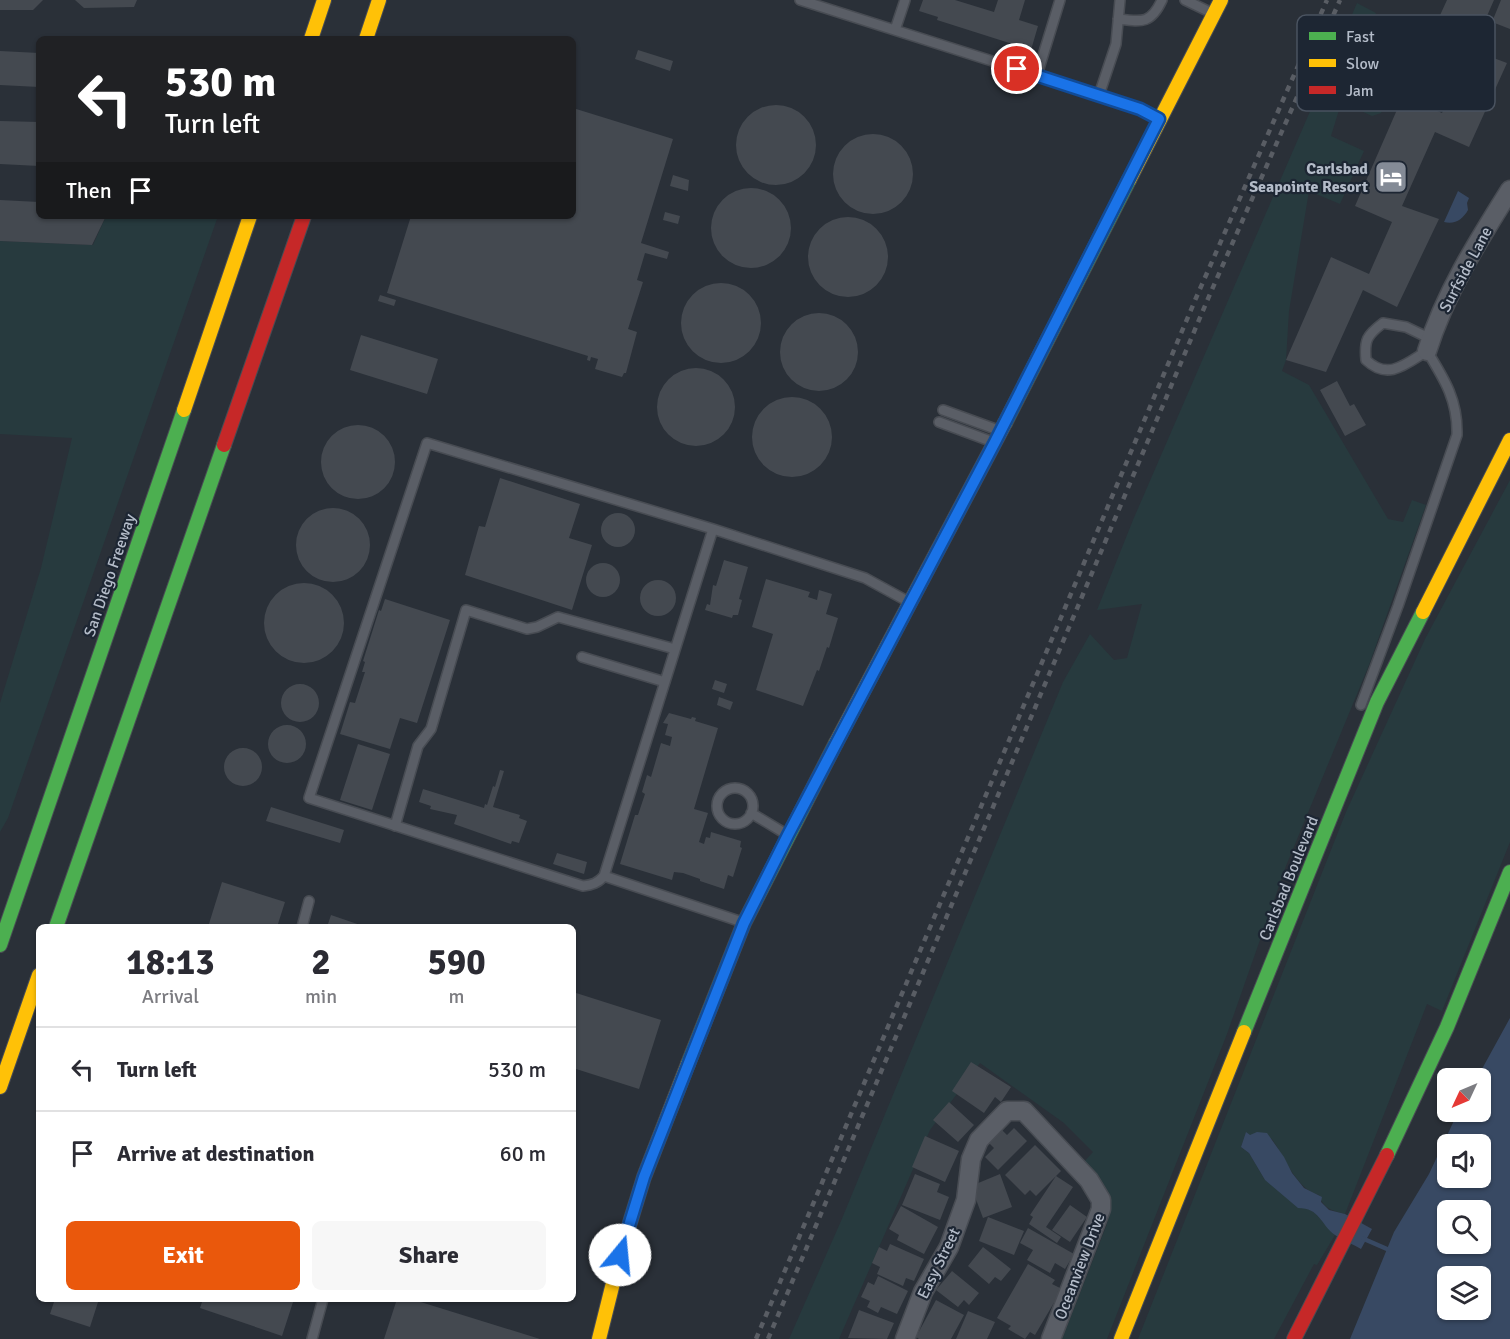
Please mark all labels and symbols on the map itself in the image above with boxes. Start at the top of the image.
legend [1297,15,1495,111]
text: Fast [1346,27,1375,47]
pin [991,43,1042,94]
text: Slow [1346,54,1380,74]
text: Jam [1346,81,1374,101]
place label: Carlsbad Seapointe Resort [1249,159,1368,197]
hotel icon: Carlsbad Seapointe Resort [1373,159,1409,195]
street label: Surfside Lane [1435,223,1497,316]
street label: San Diego Freeway [80,511,140,639]
street label: Carlsbad Boulevard [1255,813,1323,944]
north arrow [1437,1068,1491,1122]
street label: Oceanview Drive [1050,1210,1109,1323]
position arrow [588,1223,652,1287]
street label: Easy Street [913,1224,965,1302]

